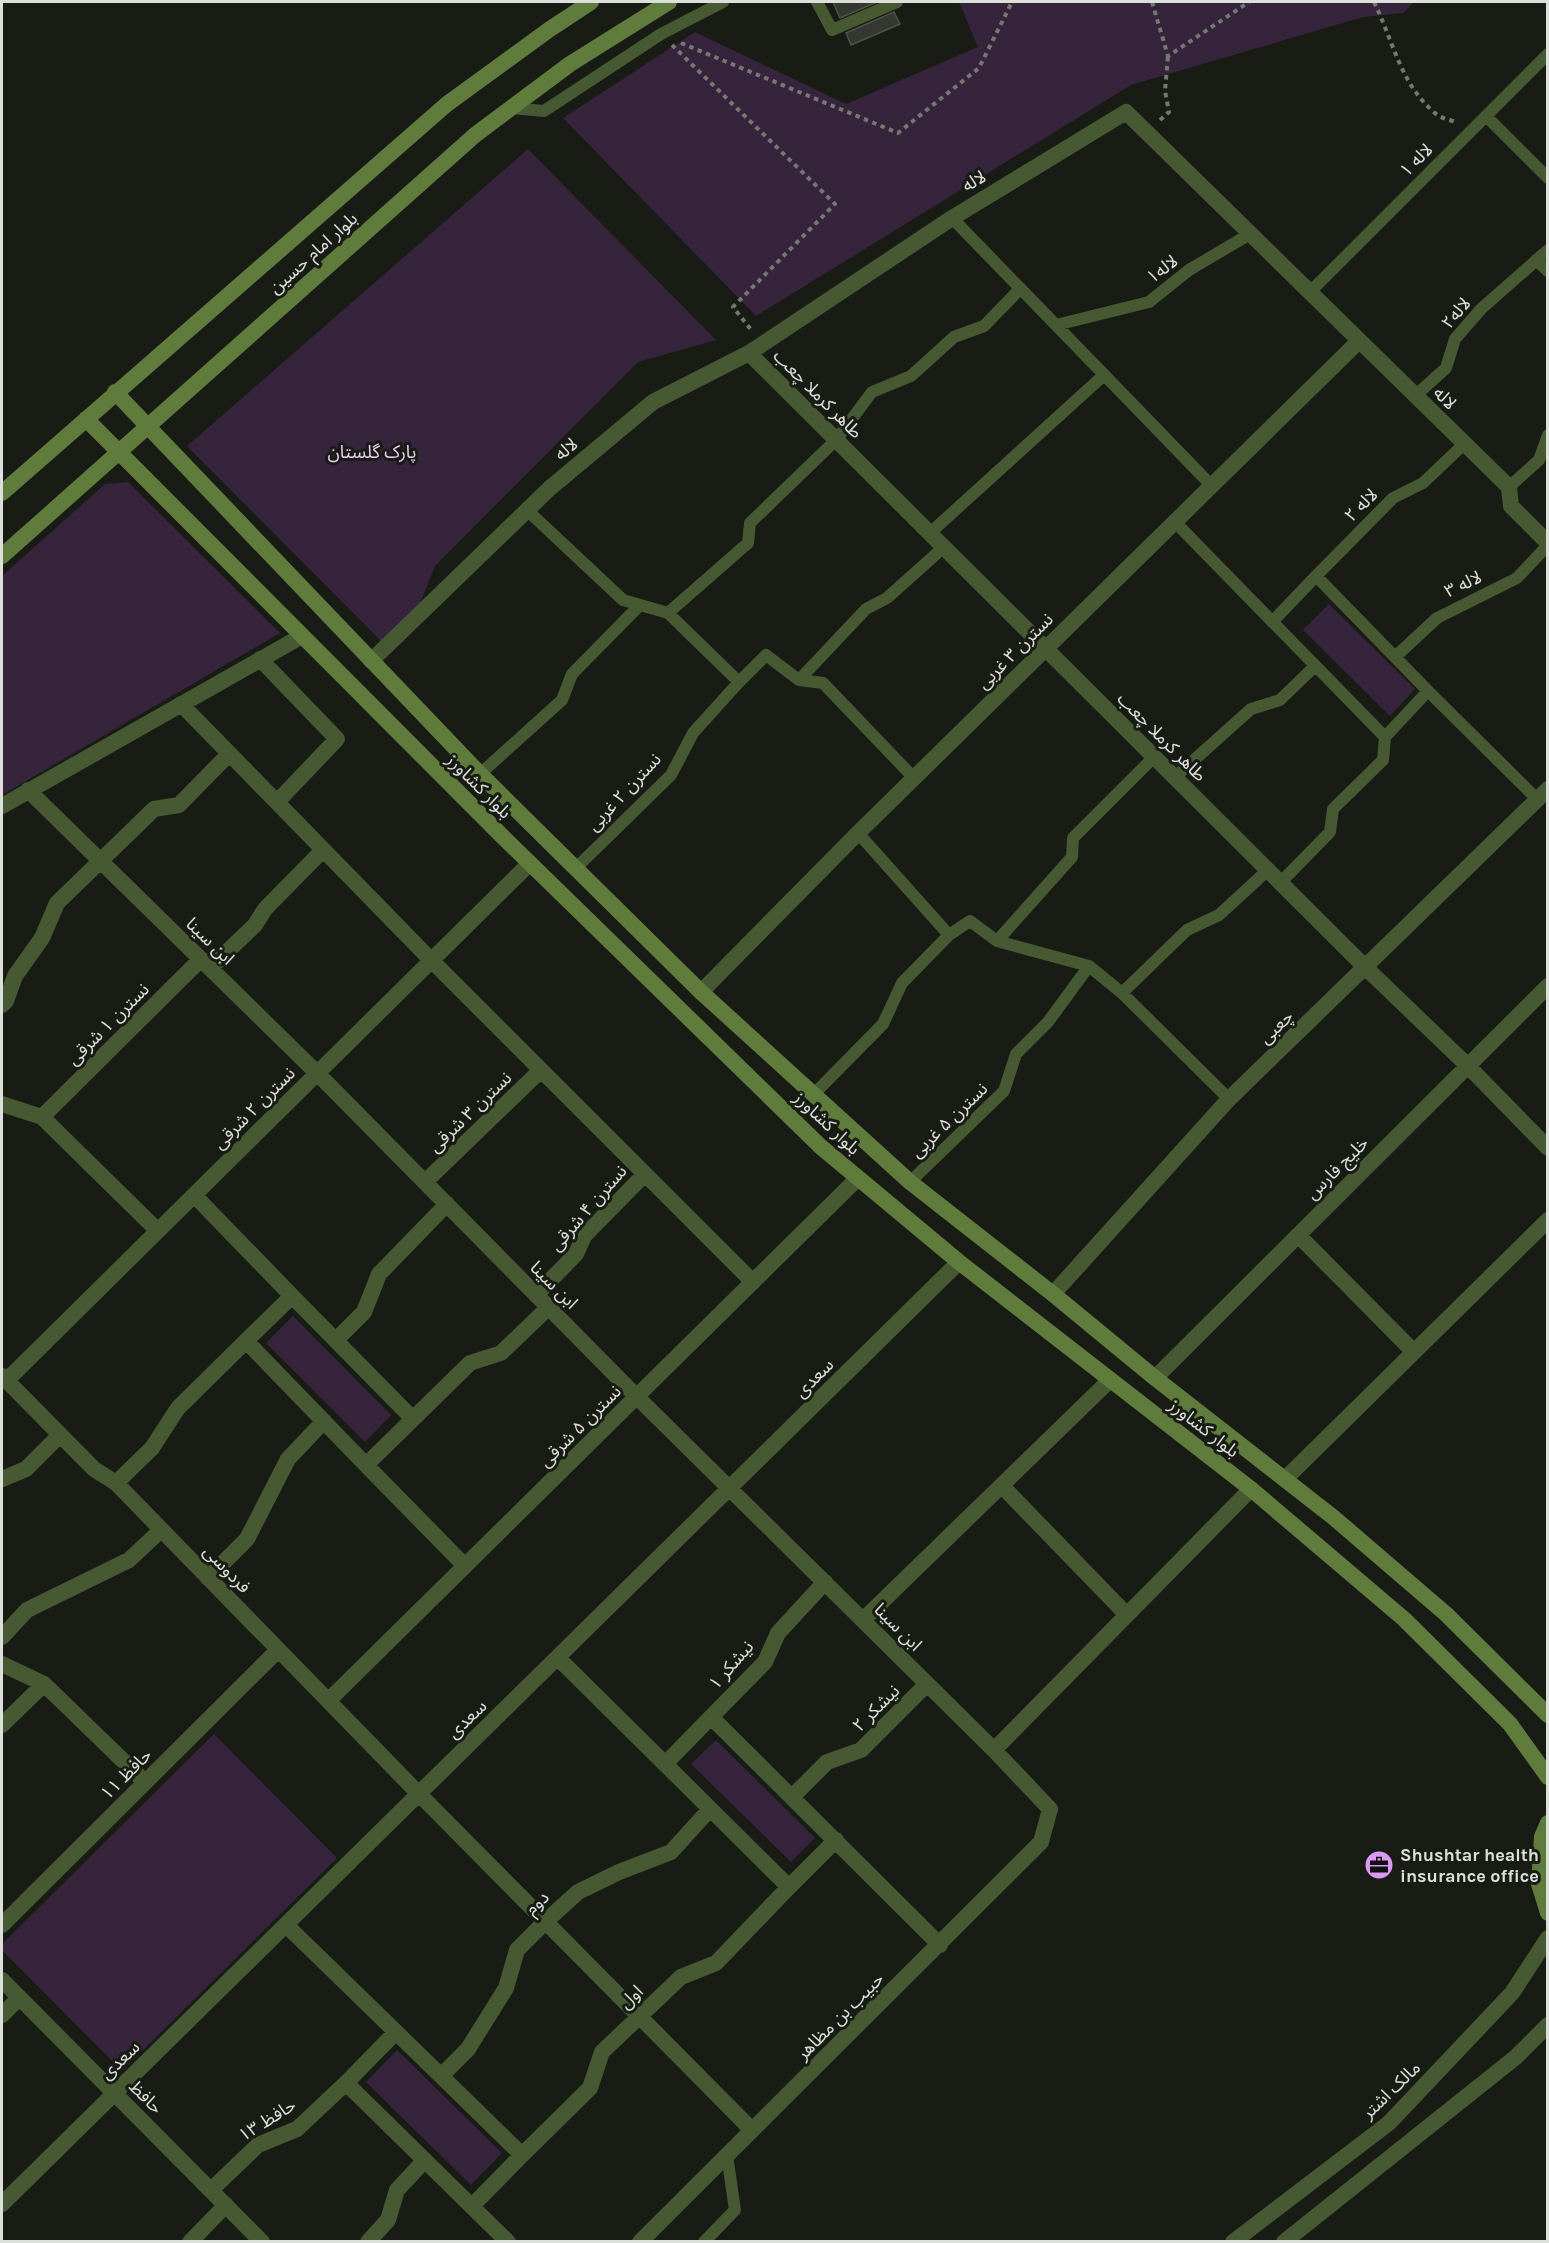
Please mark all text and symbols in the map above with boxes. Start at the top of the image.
street label: لاله ۱ [1395,139,1437,181]
street label: لاله [958,165,990,197]
street label: بلوار امام حسین [264,207,364,301]
street label: لاله۱ [1142,250,1182,288]
street label: لاله۲ [1437,293,1475,333]
street label: طاهر کرملا چعب [769,345,867,443]
street label: لاله [1429,382,1461,414]
street label: لاله [550,433,582,465]
park label: پارک گلستان [328,441,416,463]
street label: لاله ۲ [1340,484,1382,526]
street label: لاله ۳ [1441,566,1485,602]
street label: نسترن ۳ غربی [972,608,1058,694]
street label: طاهر کرملا چعب [1113,688,1211,786]
street label: بلوار کشاورز [441,748,516,823]
street label: نسترن ۲ غربی [582,748,666,836]
street label: ابن سینا [181,913,239,969]
street label: نسترن ۱ شرقی [62,978,154,1070]
street label: چعبی [1254,1005,1298,1049]
street label: نسترن ۲ شرقی [208,1062,300,1154]
street label: نسترن ۳ شرقی [424,1067,516,1157]
street label: نسترن ۵ غربی [906,1078,992,1162]
street label: بلوار کشاورز [788,1086,865,1159]
street label: خلیج فارس [1301,1132,1374,1205]
street label: نسترن ۴ شرقی [545,1160,631,1256]
street label: ابن سینا [525,1256,583,1314]
street label: سعدی [790,1354,838,1402]
street label: نسترن ۵ شرقی [534,1380,626,1472]
street label: بلوار کشاورز [1164,1393,1244,1462]
street label: فردوسی [199,1540,255,1598]
street label: ابن سینا [869,1598,927,1656]
street label: نیشکر ۱ [704,1636,758,1694]
street label: نیشکر ۲ [848,1680,904,1736]
street label: سعدی [443,1695,491,1743]
street label: حافظ ۱۱ [96,1744,156,1804]
place label: Shushtar health insurance office [1400,1844,1539,1887]
office icon: Shushtar health insurance office [1363,1849,1395,1881]
street label: دوم [520,1886,556,1922]
street label: حبیب بن مظاهر [791,1968,888,2065]
street label: اول [614,1980,648,2014]
street label: سعدی [96,2036,144,2084]
street label: مالک اشتر [1356,2057,1425,2124]
street label: حافظ [124,2075,168,2119]
street label: حافظ ۱۳ [234,2094,300,2146]

